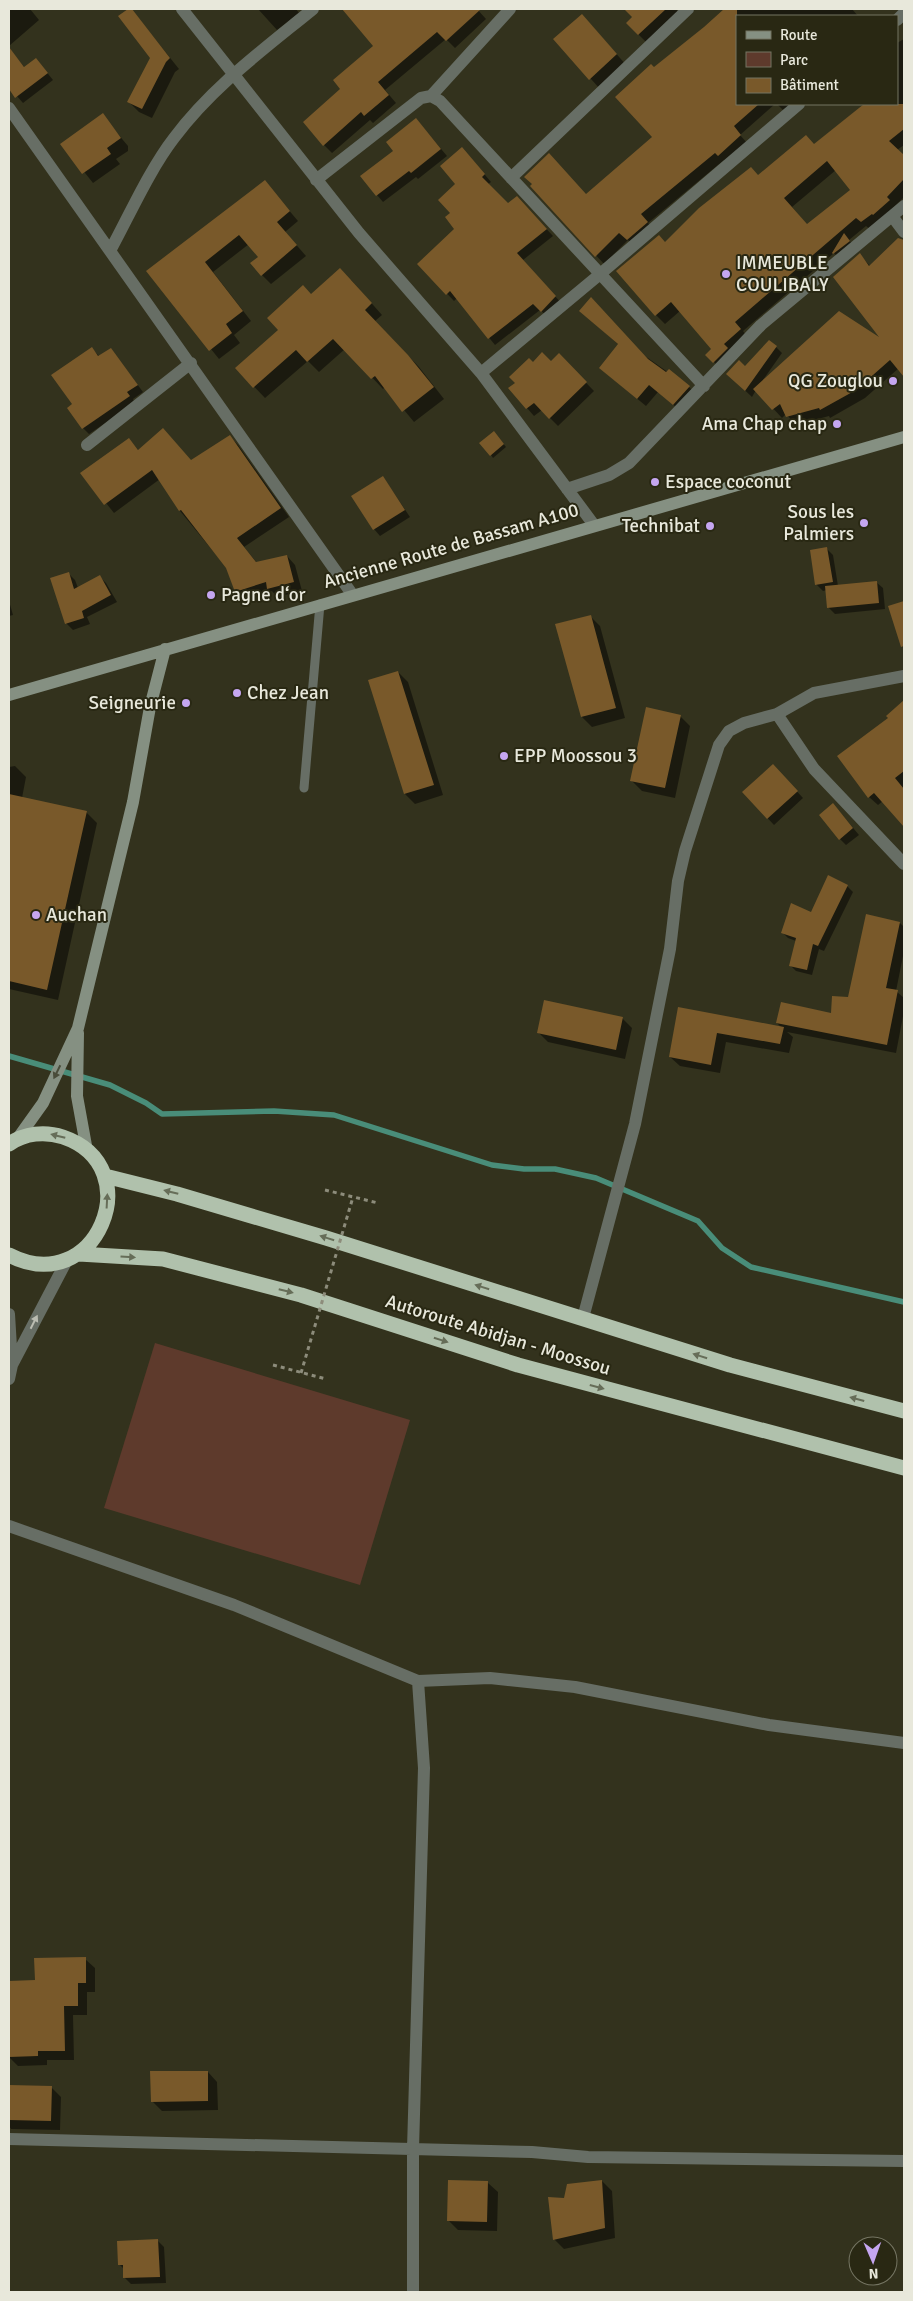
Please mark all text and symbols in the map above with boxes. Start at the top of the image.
legend [736,15,898,105]
text: Route [780,26,817,44]
text: Parc [780,51,808,69]
text: Bâtiment [780,76,839,94]
place label: IMMEUBLE COULIBALY [736,251,829,297]
marker: IMMEUBLE COULIBALY [720,268,732,280]
place label: QG Zouglou [788,369,883,393]
marker: QG Zouglou [887,375,899,387]
place label: Ama Chap chap [702,412,827,436]
marker: Ama Chap chap [831,418,843,430]
place label: Espace coconut [665,470,791,494]
marker: Espace coconut [649,476,661,488]
street label: Ancienne Route de Bassam A100 [320,498,582,594]
place label: Sous les Palmiers [783,500,854,546]
place label: Technibat [622,514,700,538]
marker: Sous les Palmiers [858,517,870,529]
marker: Technibat [704,520,716,532]
place label: Pagne d‘or [221,583,306,607]
marker: Pagne d‘or [205,589,217,601]
place label: Chez Jean [247,681,329,705]
marker: Chez Jean [231,687,243,699]
place label: Seigneurie [89,691,176,715]
marker: Seigneurie [180,697,192,709]
place label: EPP Moossou 3 [514,744,637,768]
marker: EPP Moossou 3 [498,750,510,762]
place label: Auchan [46,903,107,927]
marker: Auchan [30,909,42,921]
one-way arrow [53,1065,61,1079]
one-way arrow [50,1132,66,1140]
one-way arrow [163,1188,178,1196]
one-way arrow [104,1193,112,1209]
one-way arrow [319,1234,334,1242]
one-way arrow [120,1253,136,1261]
one-way arrow [474,1283,489,1291]
one-way arrow [279,1287,294,1295]
street label: Autoroute Abidjan - Moossou [382,1289,614,1381]
one-way arrow [30,1315,38,1329]
one-way arrow [434,1337,449,1345]
one-way arrow [693,1351,708,1359]
one-way arrow [589,1383,604,1391]
one-way arrow [850,1394,865,1402]
north arrow [848,2236,898,2286]
text: N [868,2265,879,2282]

